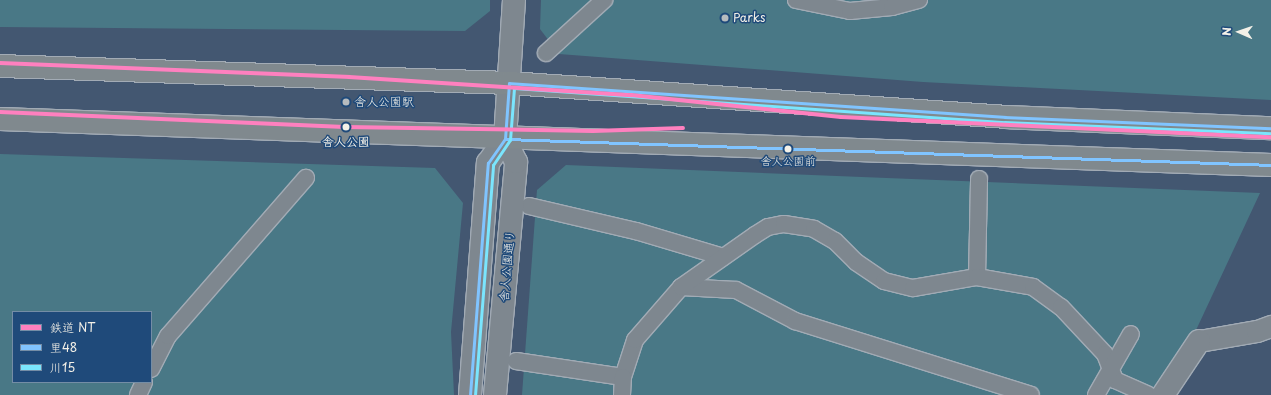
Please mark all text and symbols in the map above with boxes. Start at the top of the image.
place label: Parks [733,11,765,25]
north arrow [1219,12,1259,52]
marker: Parks [720,13,730,23]
text: N [1218,27,1235,36]
place label: 舎人公園駅 [354,95,414,109]
marker: 舎人公園駅 [341,97,351,107]
marker: 舎人公園 [340,121,352,133]
place label: 舎人公園 [322,135,370,149]
marker: 舎人公園前 [783,144,793,154]
place label: 舎人公園前 [761,154,815,168]
street label: 舎人公園通り [497,230,517,302]
legend [12,311,152,383]
text: 鉄道 NT [50,318,95,336]
text: 里48 [50,338,77,356]
text: 川15 [50,358,75,376]

